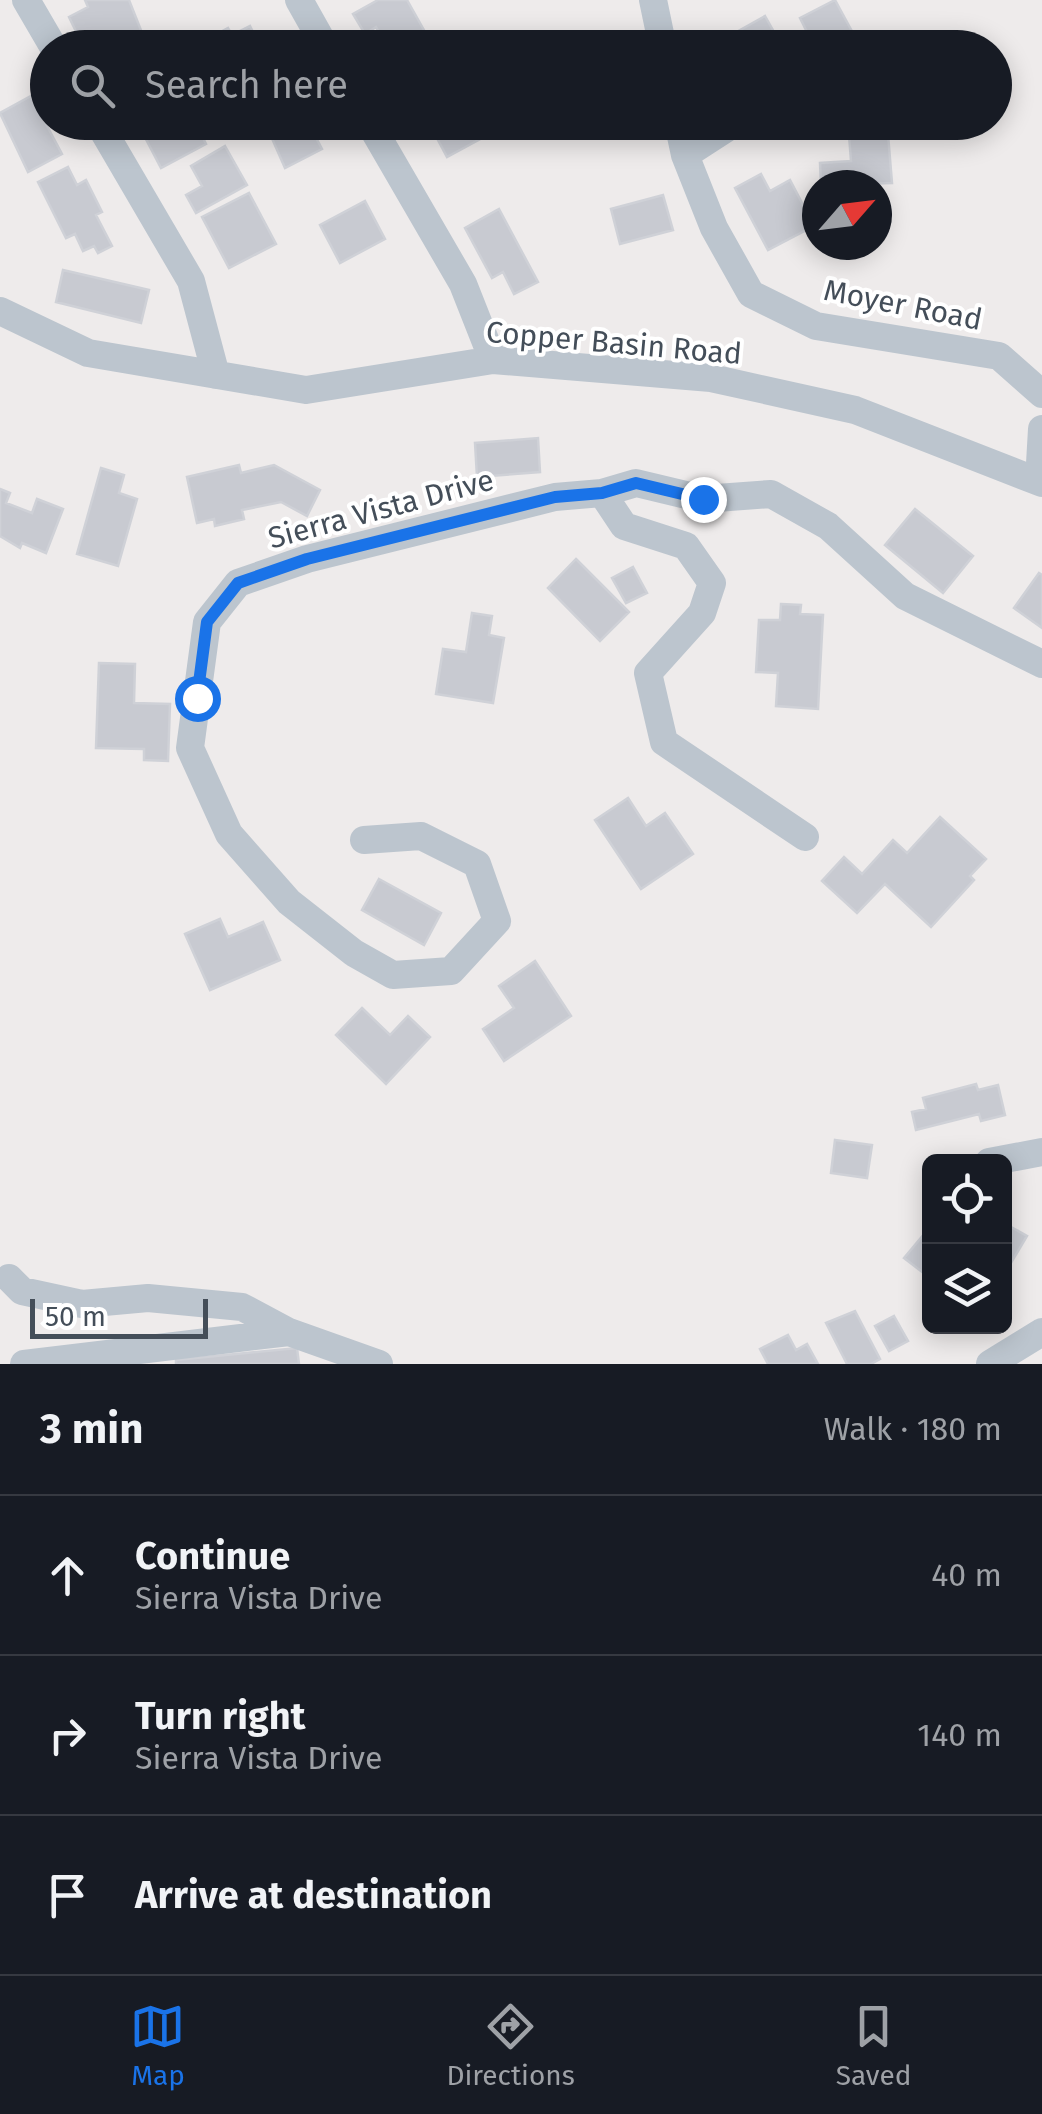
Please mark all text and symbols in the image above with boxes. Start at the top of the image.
search box [30,30,1012,140]
icon: search [65,58,120,113]
text: Search here [145,62,348,108]
north arrow [802,170,892,260]
street label: Moyer Road [821,272,985,338]
street label: Copper Basin Road [485,314,743,372]
street label: Sierra Vista Drive [264,462,498,556]
route end [681,477,727,523]
route start [175,676,221,722]
map controls [922,1154,1012,1334]
button: locate [922,1154,1012,1244]
button: layers [922,1244,1012,1334]
scale bar [30,1294,208,1338]
text: 50 m [45,1300,106,1333]
text: 3 min [40,1404,143,1454]
text: Walk · 180 m [824,1410,1002,1448]
text: Continue [135,1533,290,1579]
icon: ahead [40,1548,95,1603]
text: 40 m [931,1556,1002,1594]
text: Sierra Vista Drive [135,1579,382,1617]
text: Turn right [135,1693,305,1739]
icon: right [40,1708,95,1763]
text: 140 m [917,1716,1002,1754]
text: Sierra Vista Drive [135,1739,382,1777]
icon: arrive [40,1868,95,1923]
text: Arrive at destination [135,1872,492,1918]
tab: Map [130,1999,185,2092]
tab: Directions [446,1999,575,2092]
tab: Saved [836,1999,912,2092]

